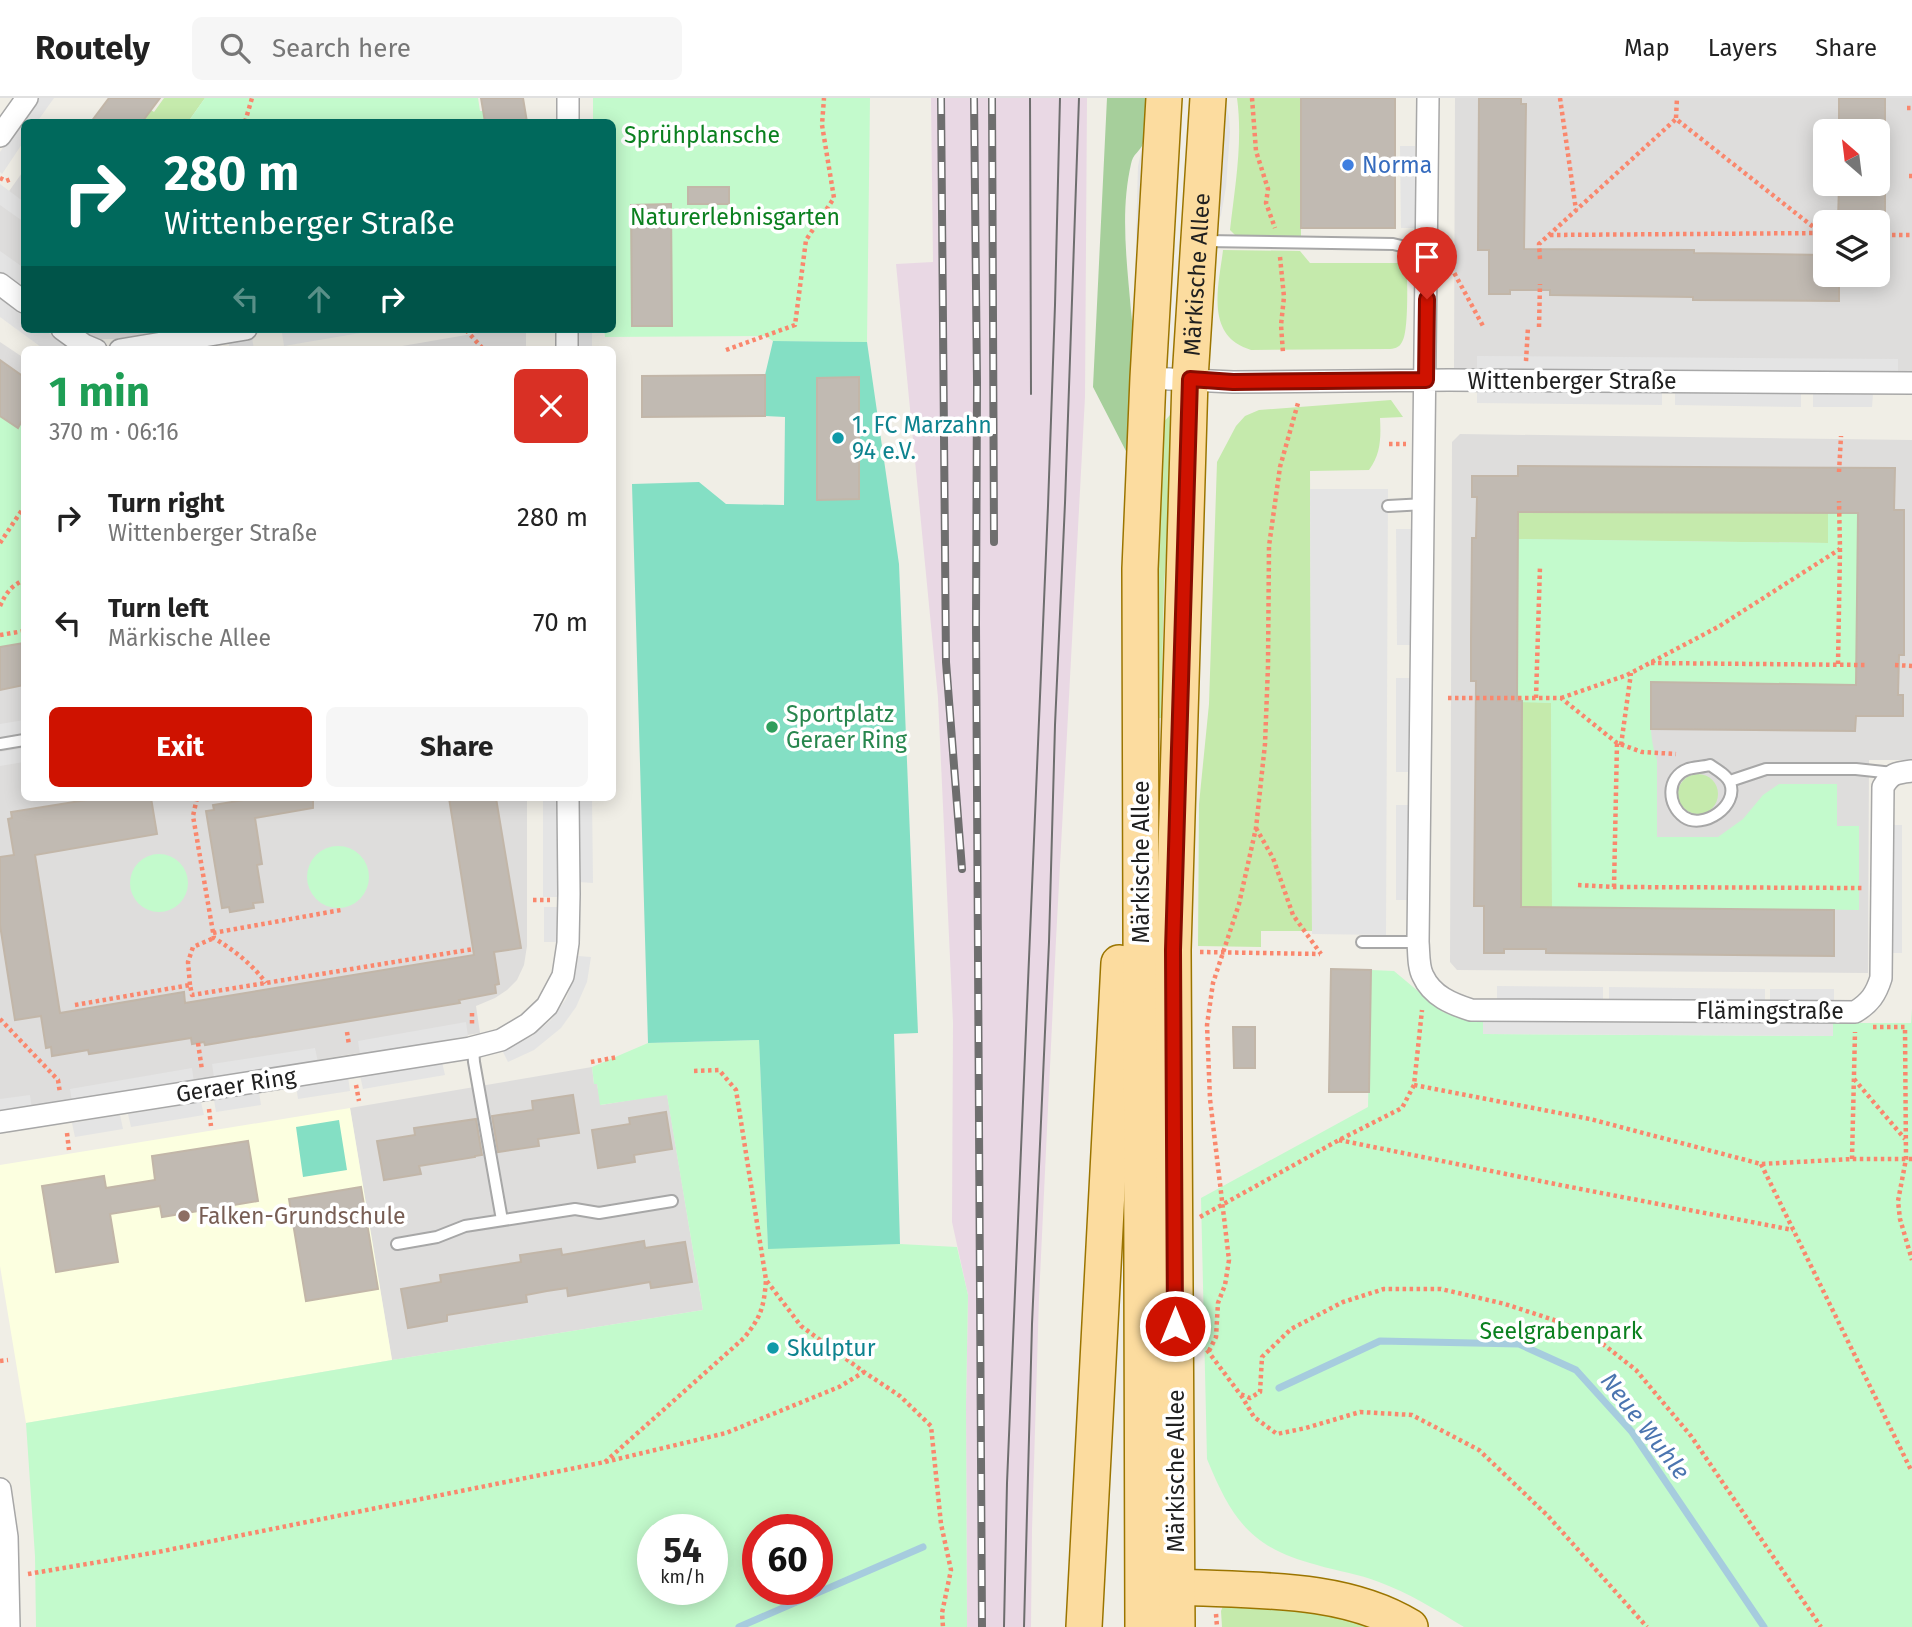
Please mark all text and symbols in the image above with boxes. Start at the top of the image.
search box [192,17,682,80]
text: Routely [35,28,150,68]
icon: search [216,29,254,67]
text: Search here [272,33,411,64]
text: Map [1624,34,1670,62]
text: Layers [1708,34,1777,62]
text: Share [1815,34,1877,62]
north arrow [1813,119,1890,196]
map controls [1813,119,1890,287]
park label: Sprühplansche [624,121,780,149]
text: 280 m [164,144,300,203]
icon: right [49,147,140,238]
place label: Norma [1362,151,1432,179]
marker: Norma [1340,157,1356,173]
street label: Märkische Allee [1178,192,1216,357]
park label: Naturerlebnisgarten [630,203,840,231]
text: Wittenberger Straße [164,204,455,242]
button: layers [1813,210,1890,287]
pin [1397,227,1457,299]
icon: arrive [1408,238,1446,276]
icon: left [227,280,265,318]
icon: ahead [300,280,338,318]
icon: right [373,280,411,318]
text: 1 min [49,367,150,417]
street label: Wittenberger Straße [1467,367,1677,395]
button: close [514,369,588,443]
place label: 1. FC Marzahn 94 e.V. [852,411,992,465]
text: 370 m · 06:16 [49,418,179,446]
marker: 1. FC Marzahn 94 e.V. [830,430,846,446]
text: Turn right [108,488,225,519]
icon: right [49,499,87,537]
text: 280 m [517,502,588,533]
text: Wittenberger Straße [108,519,317,547]
text: Turn left [108,593,209,624]
icon: left [49,604,87,642]
text: 70 m [533,607,588,638]
text: Märkische Allee [108,624,271,652]
place label: Sportplatz Geraer Ring [786,700,907,754]
button: Exit [49,707,312,787]
button: Share [326,707,588,787]
marker: Sportplatz Geraer Ring [764,719,780,735]
street label: Märkische Allee [1127,780,1155,944]
street label: Flämingstraße [1696,997,1844,1025]
street label: Geraer Ring [174,1062,298,1108]
place label: Falken-Grundschule [198,1202,406,1230]
marker: Falken-Grundschule [176,1208,192,1224]
position arrow [1138,1289,1212,1363]
park label: Seelgrabenpark [1479,1317,1643,1345]
place label: Skulptur [787,1334,876,1362]
marker: Skulptur [765,1340,781,1356]
water label: Neue Wuhle [1595,1367,1695,1485]
street label: Märkische Allee [1162,1389,1190,1553]
speed limit sign: 60 [742,1514,833,1605]
text: 54 [663,1529,702,1571]
text: km/h [660,1566,705,1588]

